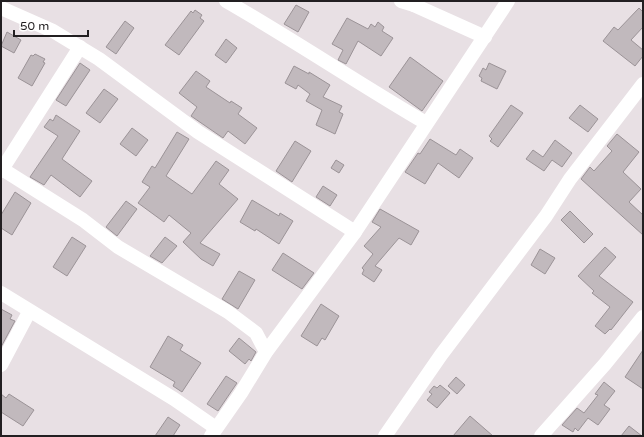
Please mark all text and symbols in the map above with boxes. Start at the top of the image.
scale bar [14,12,88,38]
text: 50 m [20,19,49,33]

